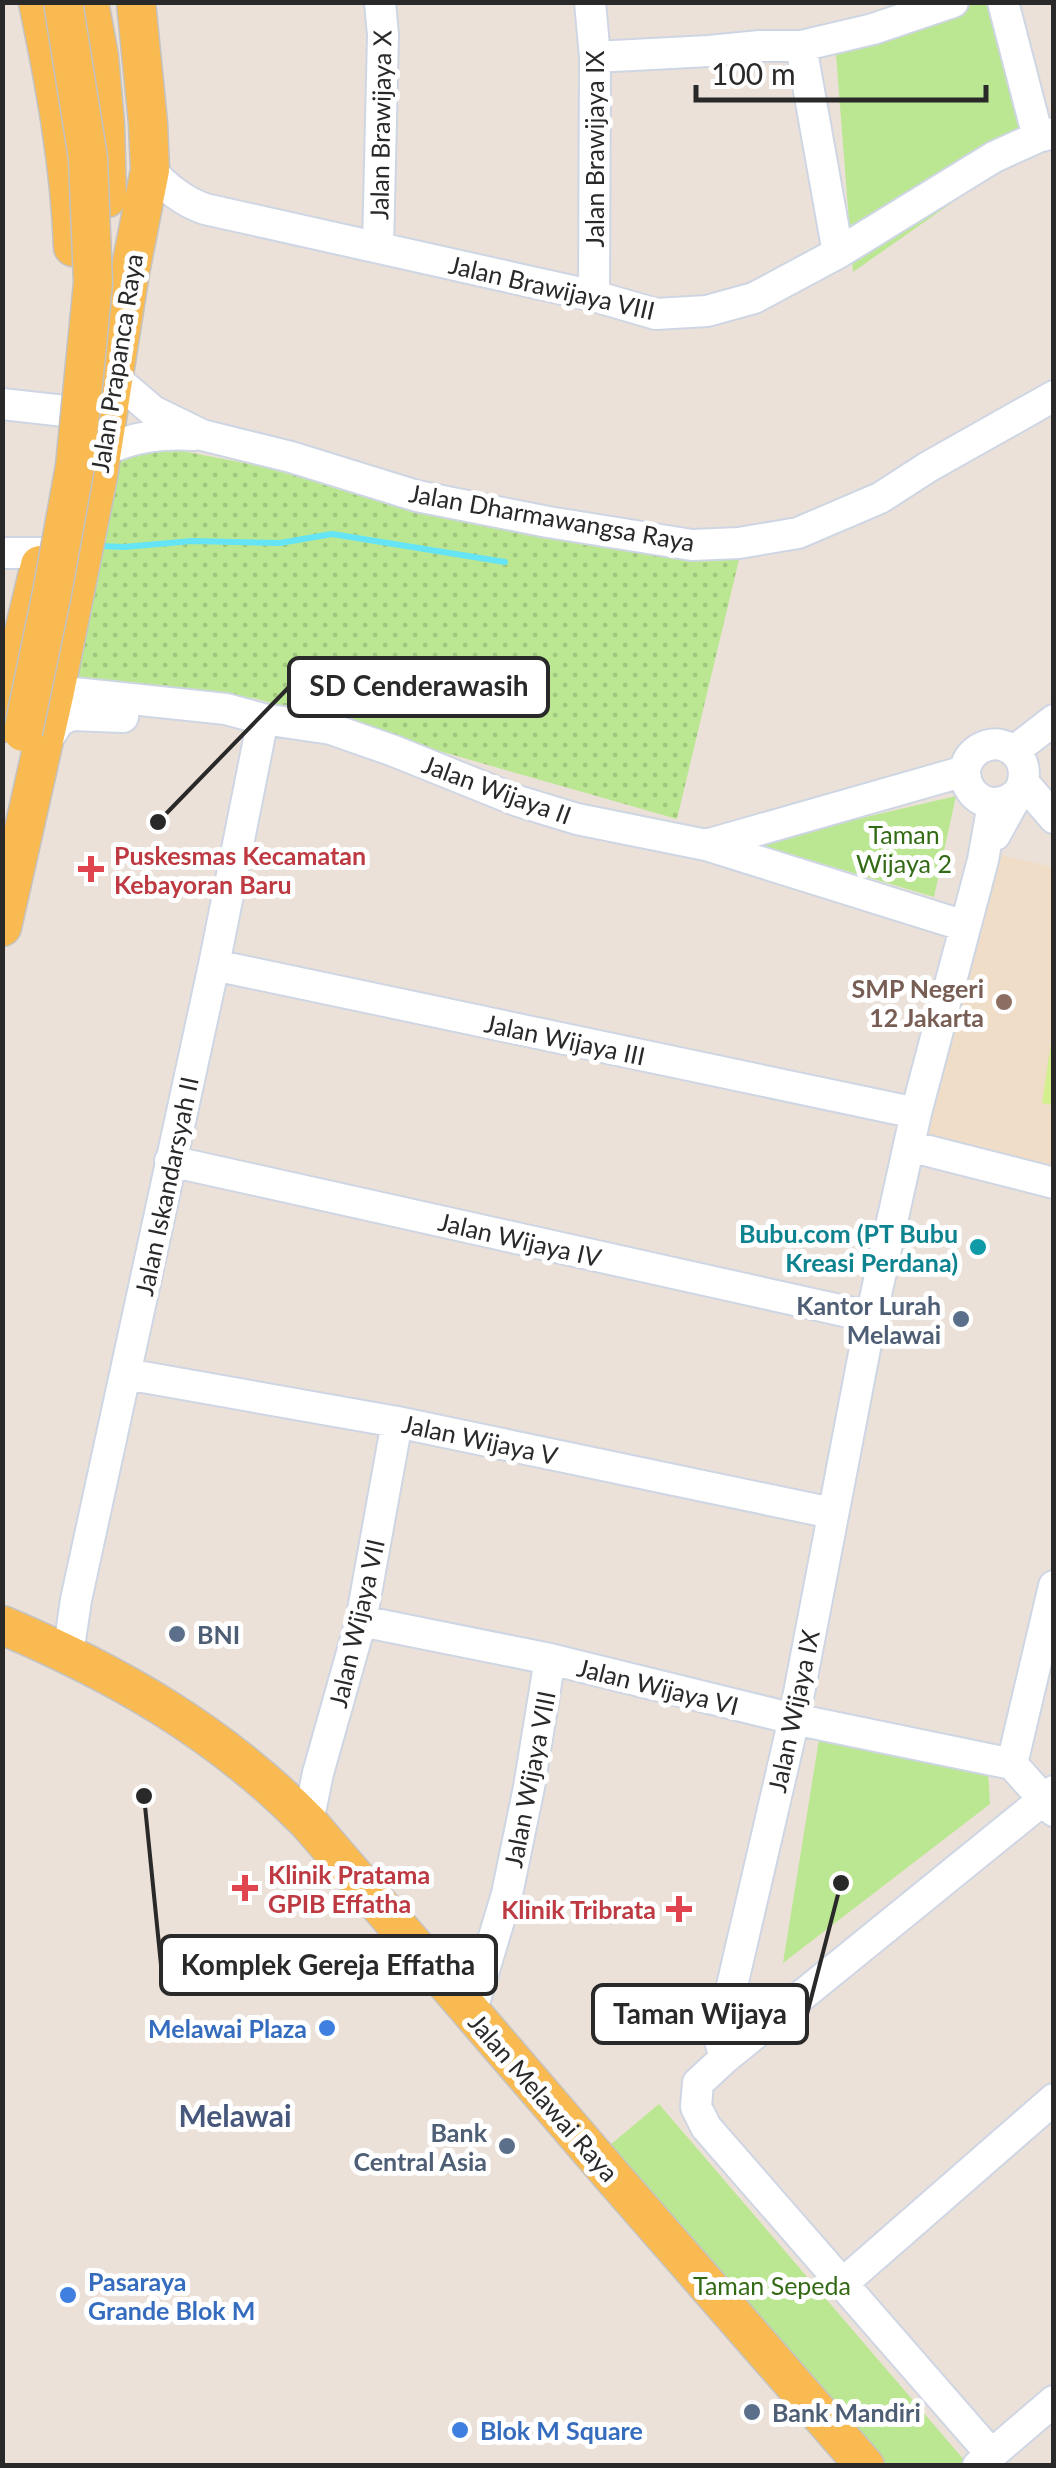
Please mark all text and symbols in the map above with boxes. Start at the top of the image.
street label: Jalan Brawijaya X [363,30,397,220]
scale bar [696,40,986,102]
street label: Jalan Brawijaya IX [579,51,609,247]
text: 100 m [711,55,796,91]
street label: Jalan Brawijaya VIII [446,249,658,325]
street label: Jalan Prapanca Raya [84,251,148,475]
street label: Jalan Dharmawangsa Raya [407,477,697,557]
callout: SD Cenderawasih [289,658,548,716]
text: SD Cenderawasih [309,668,529,702]
street label: Jalan Wijaya II [418,748,576,830]
park label: Taman Wijaya 2 [856,819,952,878]
place label: Puskesmas Kecamatan Kebayoran Baru [114,840,366,899]
marker: Puskesmas Kecamatan Kebayoran Baru [78,856,104,882]
place label: SMP Negeri 12 Jakarta [852,973,984,1032]
marker: SMP Negeri 12 Jakarta [993,991,1015,1013]
street label: Jalan Wijaya III [482,1007,648,1071]
street label: Jalan Iskandarsyah II [128,1074,204,1298]
street label: Jalan Wijaya IV [436,1206,604,1272]
place label: Bubu.com (PT Bubu Kreasi Perdana) [739,1218,958,1277]
marker: Bubu.com (PT Bubu Kreasi Perdana) [967,1236,989,1258]
place label: Kantor Lurah Melawai [796,1290,941,1349]
marker: Kantor Lurah Melawai [950,1308,972,1330]
street label: Jalan Wijaya V [399,1408,561,1470]
street label: Jalan Wijaya VII [322,1536,390,1710]
place label: BNI [197,1619,240,1649]
marker: BNI [166,1623,188,1645]
street label: Jalan Wijaya IX [761,1627,825,1795]
street label: Jalan Wijaya VI [574,1651,742,1721]
street label: Jalan Wijaya VIII [497,1688,561,1870]
place label: Klinik Pratama GPIB Effatha [268,1859,430,1918]
marker: Klinik Pratama GPIB Effatha [232,1875,258,1901]
place label: Klinik Tribrata [501,1894,656,1924]
marker: Klinik Tribrata [666,1896,692,1922]
callout: Komplek Gereja Effatha [161,1936,496,1994]
text: Komplek Gereja Effatha [181,1947,475,1981]
callout: Taman Wijaya [593,1985,807,2043]
text: Taman Wijaya [613,1996,787,2030]
street label: Jalan Melawai Raya [463,2007,625,2187]
place label: Melawai Plaza [148,2013,307,2043]
marker: Melawai Plaza [316,2017,338,2039]
district label: Melawai [178,2097,292,2133]
place label: Bank Central Asia [353,2117,488,2176]
marker: Bank Central Asia [496,2135,518,2157]
place label: Pasaraya Grande Blok M [88,2266,255,2325]
park label: Taman Sepeda [693,2270,851,2300]
marker: Pasaraya Grande Blok M [57,2284,79,2306]
place label: Bank Mandiri [772,2397,921,2427]
marker: Bank Mandiri [741,2401,763,2423]
place label: Blok M Square [480,2415,643,2445]
marker: Blok M Square [449,2419,471,2441]

